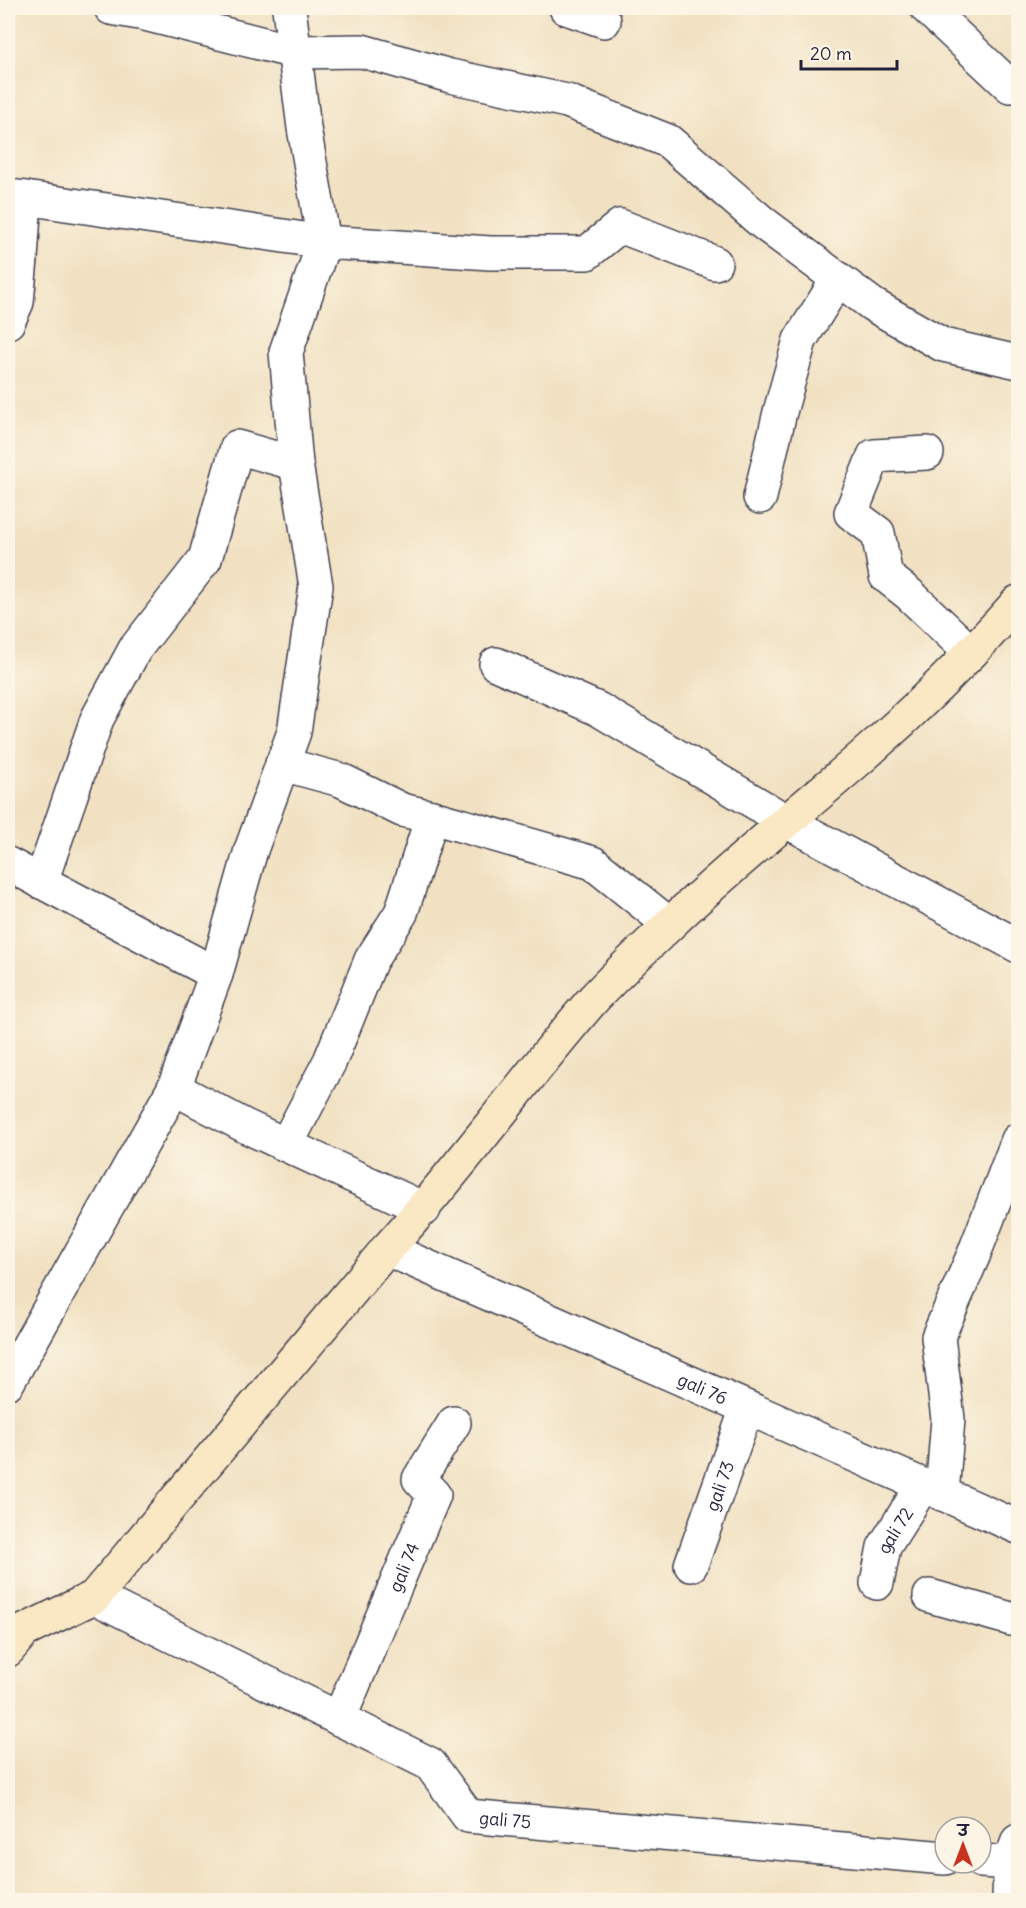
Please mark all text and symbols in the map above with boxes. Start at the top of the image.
scale bar [801,33,897,71]
text: 20 m [810,42,852,65]
street label: gali 76 [674,1367,731,1409]
street label: gali 73 [700,1458,739,1514]
street label: gali 72 [871,1503,918,1555]
street label: gali 74 [383,1539,424,1595]
street label: gali 75 [478,1806,532,1833]
north arrow [933,1815,993,1875]
text: उ [956,1820,970,1840]

